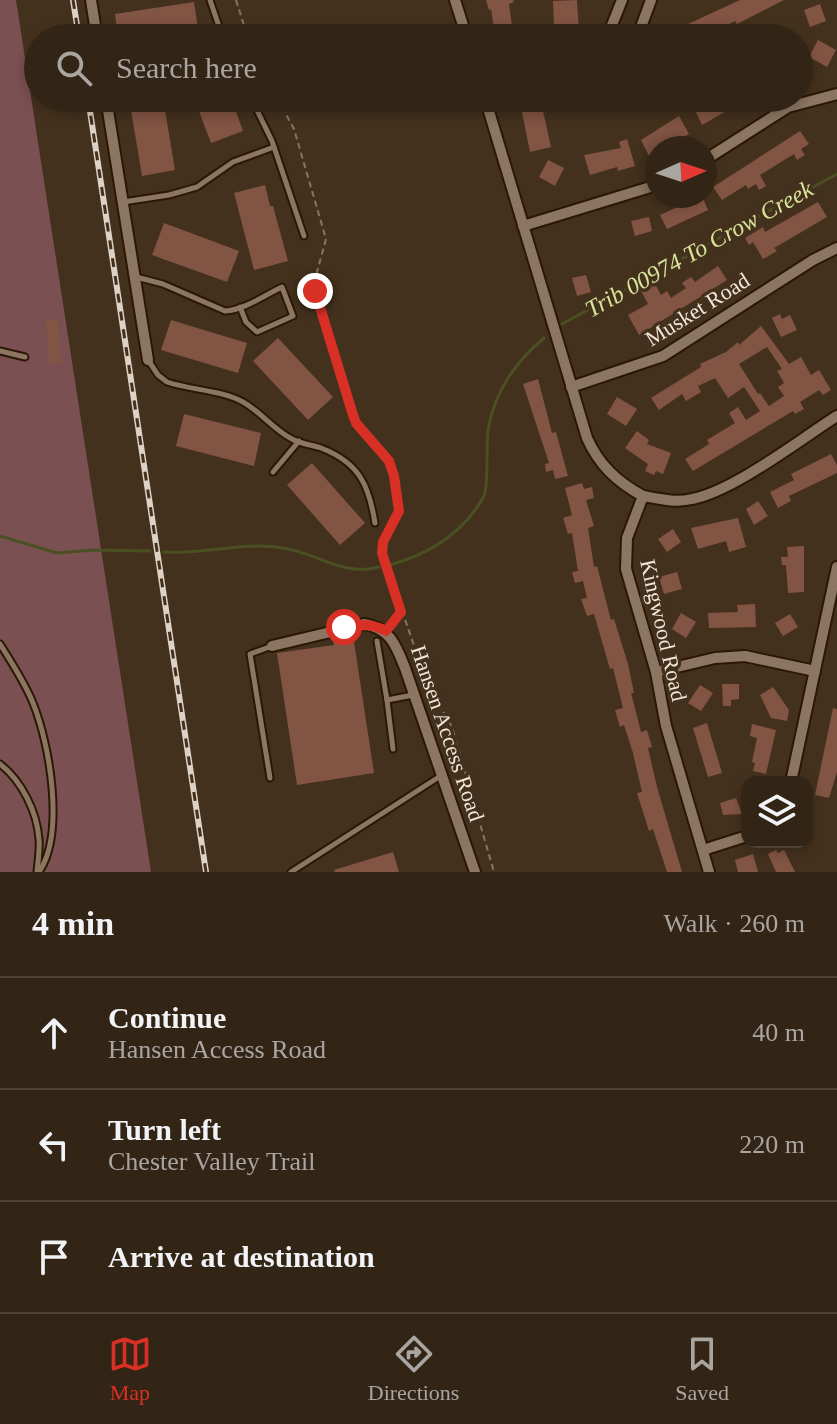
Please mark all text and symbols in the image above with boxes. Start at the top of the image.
search box [24,24,813,112]
icon: search [52,46,96,90]
text: Search here [116,51,257,84]
north arrow [645,136,717,208]
water label: Trib 00974 To Crow Creek [581,175,818,322]
street label: Musket Road [641,268,754,351]
route end [297,273,333,309]
street label: Kingwood Road [635,557,692,703]
route start [326,609,362,645]
street label: Hansen Access Road [406,642,489,824]
map controls [741,776,813,848]
button: layers [741,776,813,848]
text: 4 min [32,905,114,942]
text: Walk · 260 m [663,909,805,938]
text: Continue [108,1001,226,1034]
icon: ahead [32,1011,76,1055]
text: 40 m [752,1018,805,1047]
text: Hansen Access Road [108,1035,326,1064]
text: Turn left [108,1113,221,1146]
icon: left [32,1123,76,1167]
text: 220 m [739,1130,805,1159]
text: Chester Valley Trail [108,1147,316,1176]
icon: arrive [32,1235,76,1279]
text: Arrive at destination [108,1240,375,1273]
tab: Map [108,1332,152,1406]
tab: Directions [368,1332,459,1406]
tab: Saved [675,1332,729,1406]

